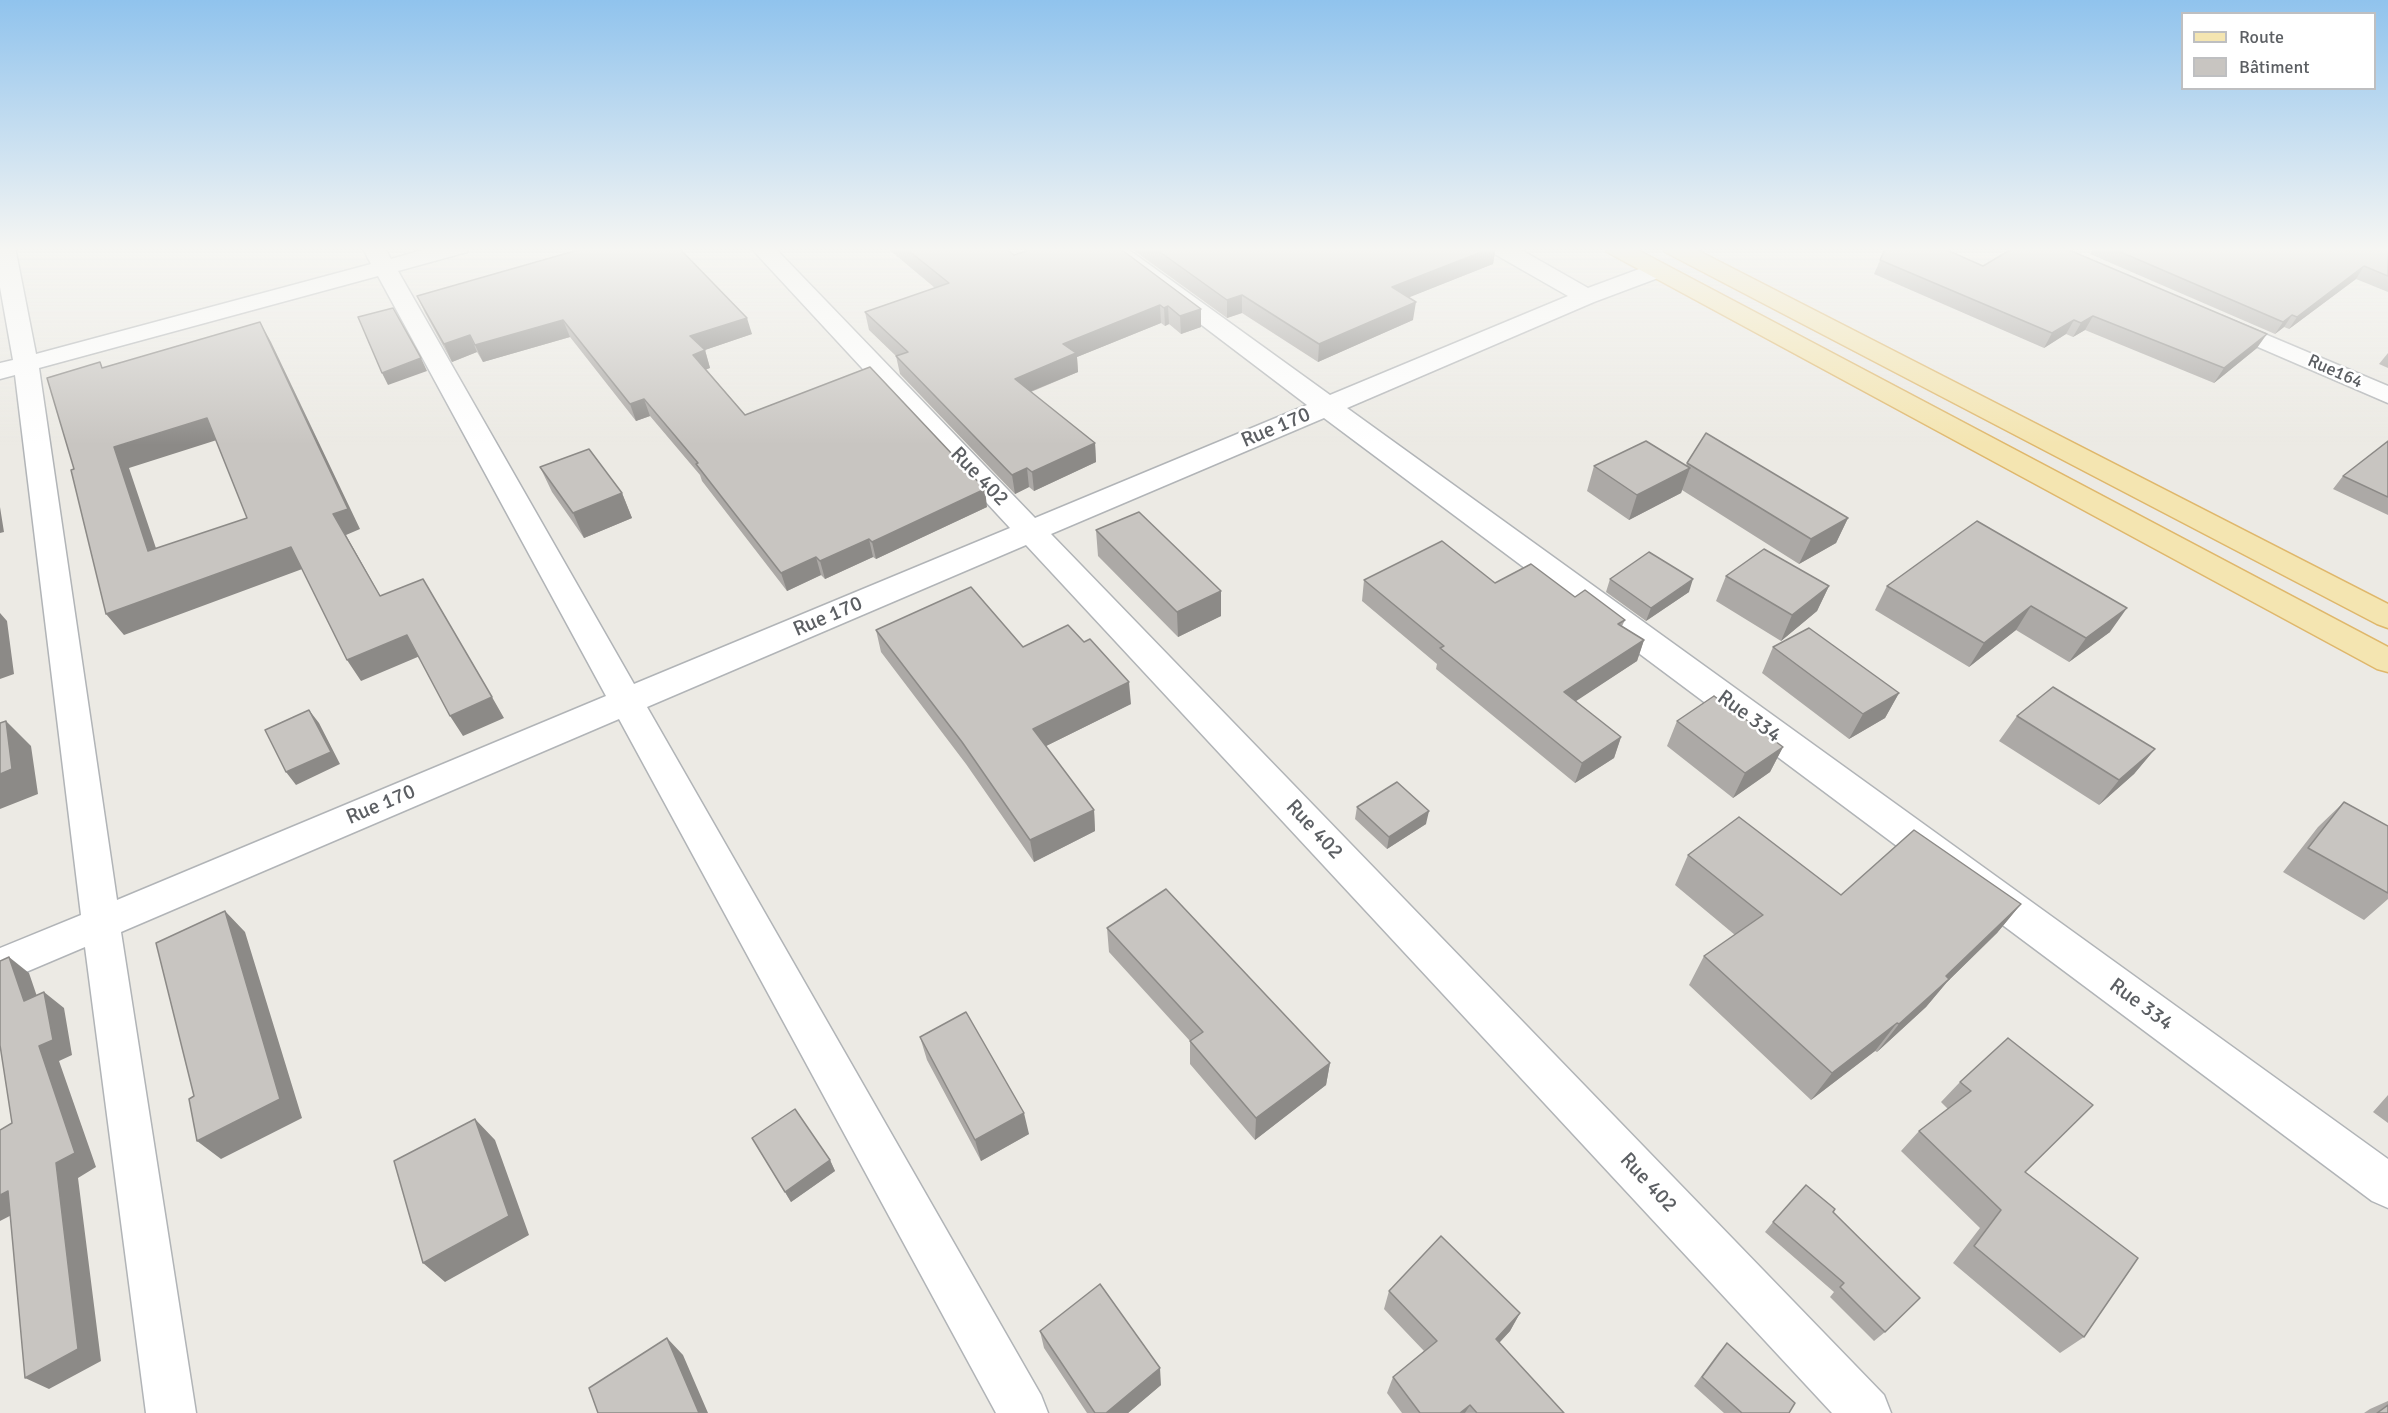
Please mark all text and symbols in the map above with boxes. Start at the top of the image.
legend [2181,12,2376,90]
text: Route [2239,26,2284,48]
text: Bâtiment [2239,56,2310,78]
street label: Rue164 [2304,350,2366,394]
street label: Rue 170 [1238,402,1314,454]
street label: Rue 402 [945,442,1013,512]
street label: Rue 170 [790,591,866,643]
street label: Rue 334 [1712,685,1786,749]
street label: Rue 170 [343,779,419,831]
street label: Rue 402 [1280,795,1348,865]
street label: Rue 334 [2104,973,2178,1037]
street label: Rue 402 [1614,1148,1682,1218]

